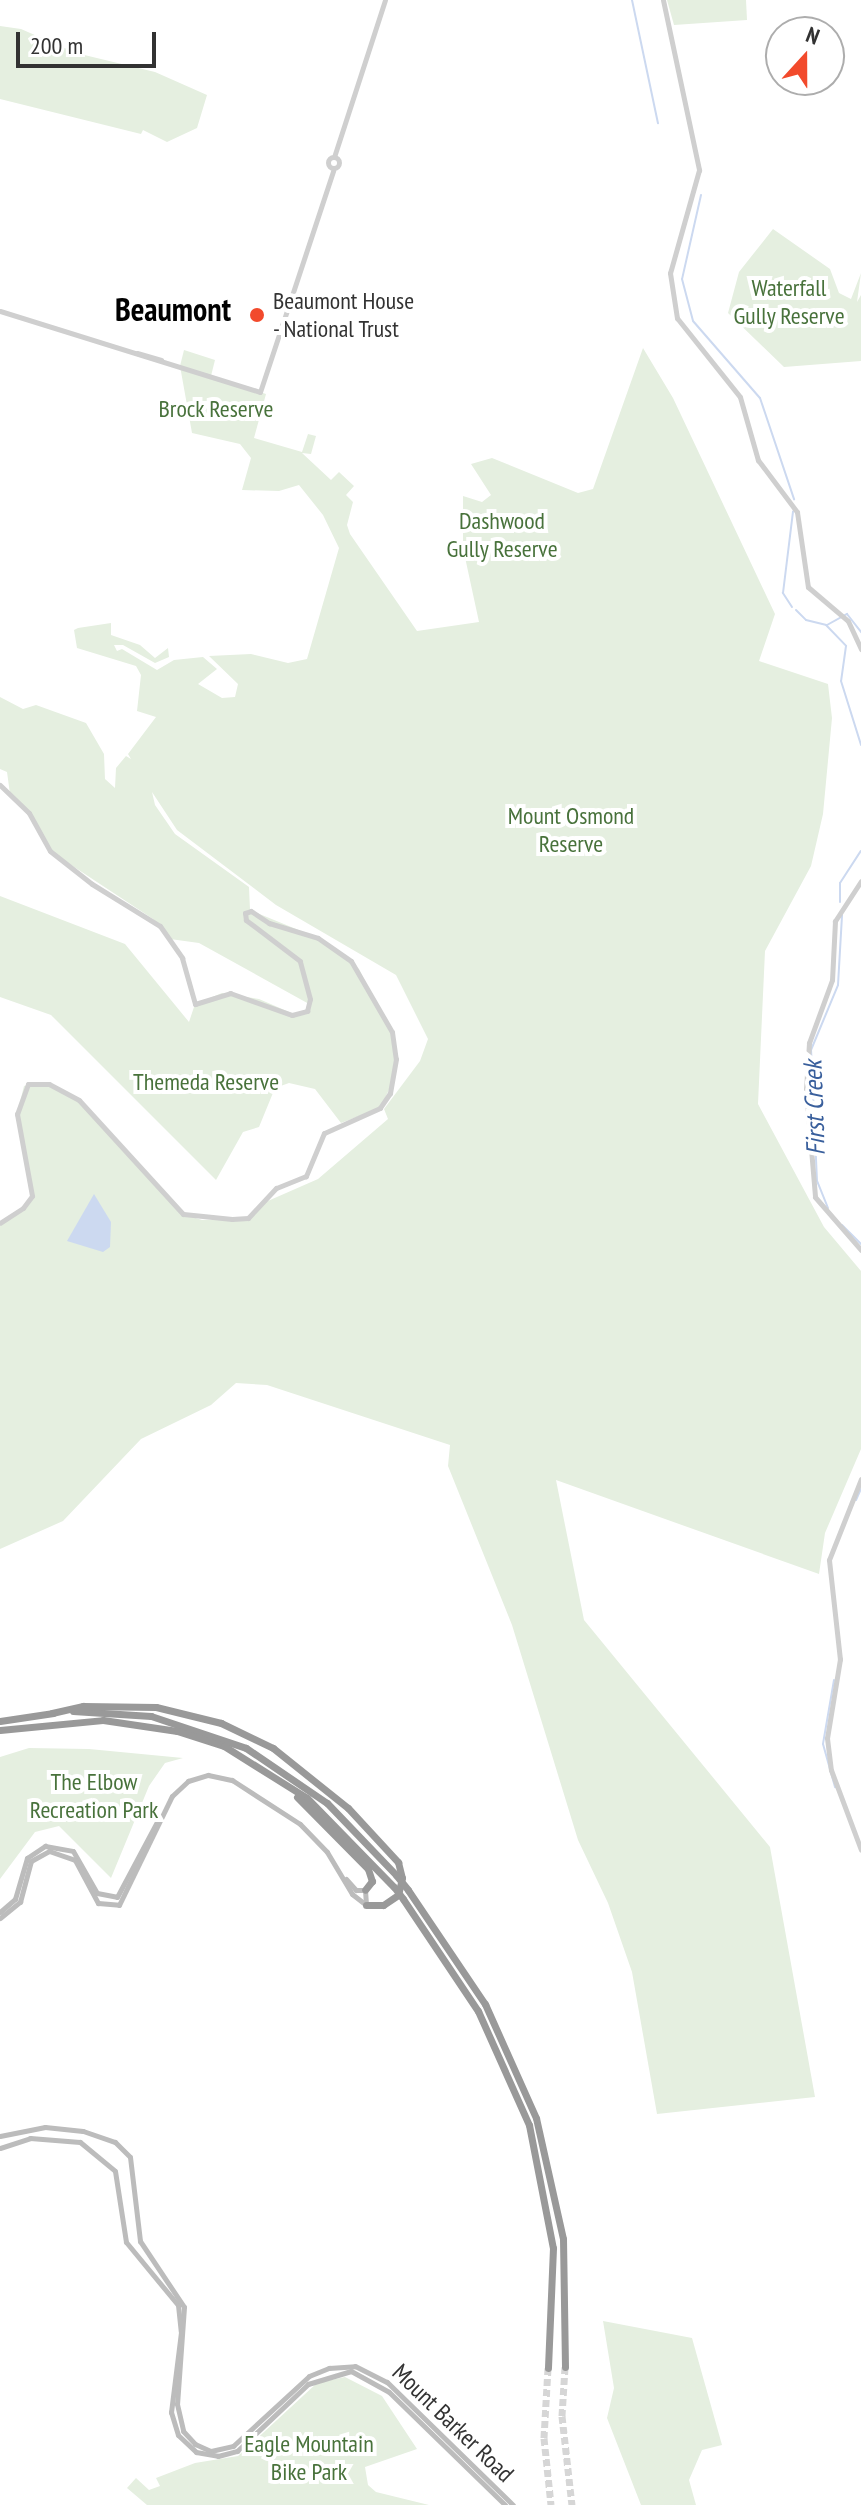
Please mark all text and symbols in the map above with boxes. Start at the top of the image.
scale bar [20,16,160,66]
north arrow [765,16,845,96]
text: N [802,20,823,51]
text: 200 m [30,30,83,61]
park label: Waterfall Gully Reserve [733,274,845,330]
place label: Beaumont House - National Trust [273,287,414,343]
district label: Beaumont [115,290,231,328]
marker: Beaumont House - National Trust [248,306,266,324]
park label: Brock Reserve [158,395,274,423]
park label: Dashwood Gully Reserve [446,507,558,563]
park label: Mount Osmond Reserve [508,802,634,858]
water label: First Creek [797,1060,831,1156]
park label: Themeda Reserve [133,1068,279,1096]
park label: The Elbow Recreation Park [30,1768,158,1824]
street label: Mount Barker Road [386,2358,520,2488]
park label: Eagle Mountain Bike Park [244,2430,374,2486]

